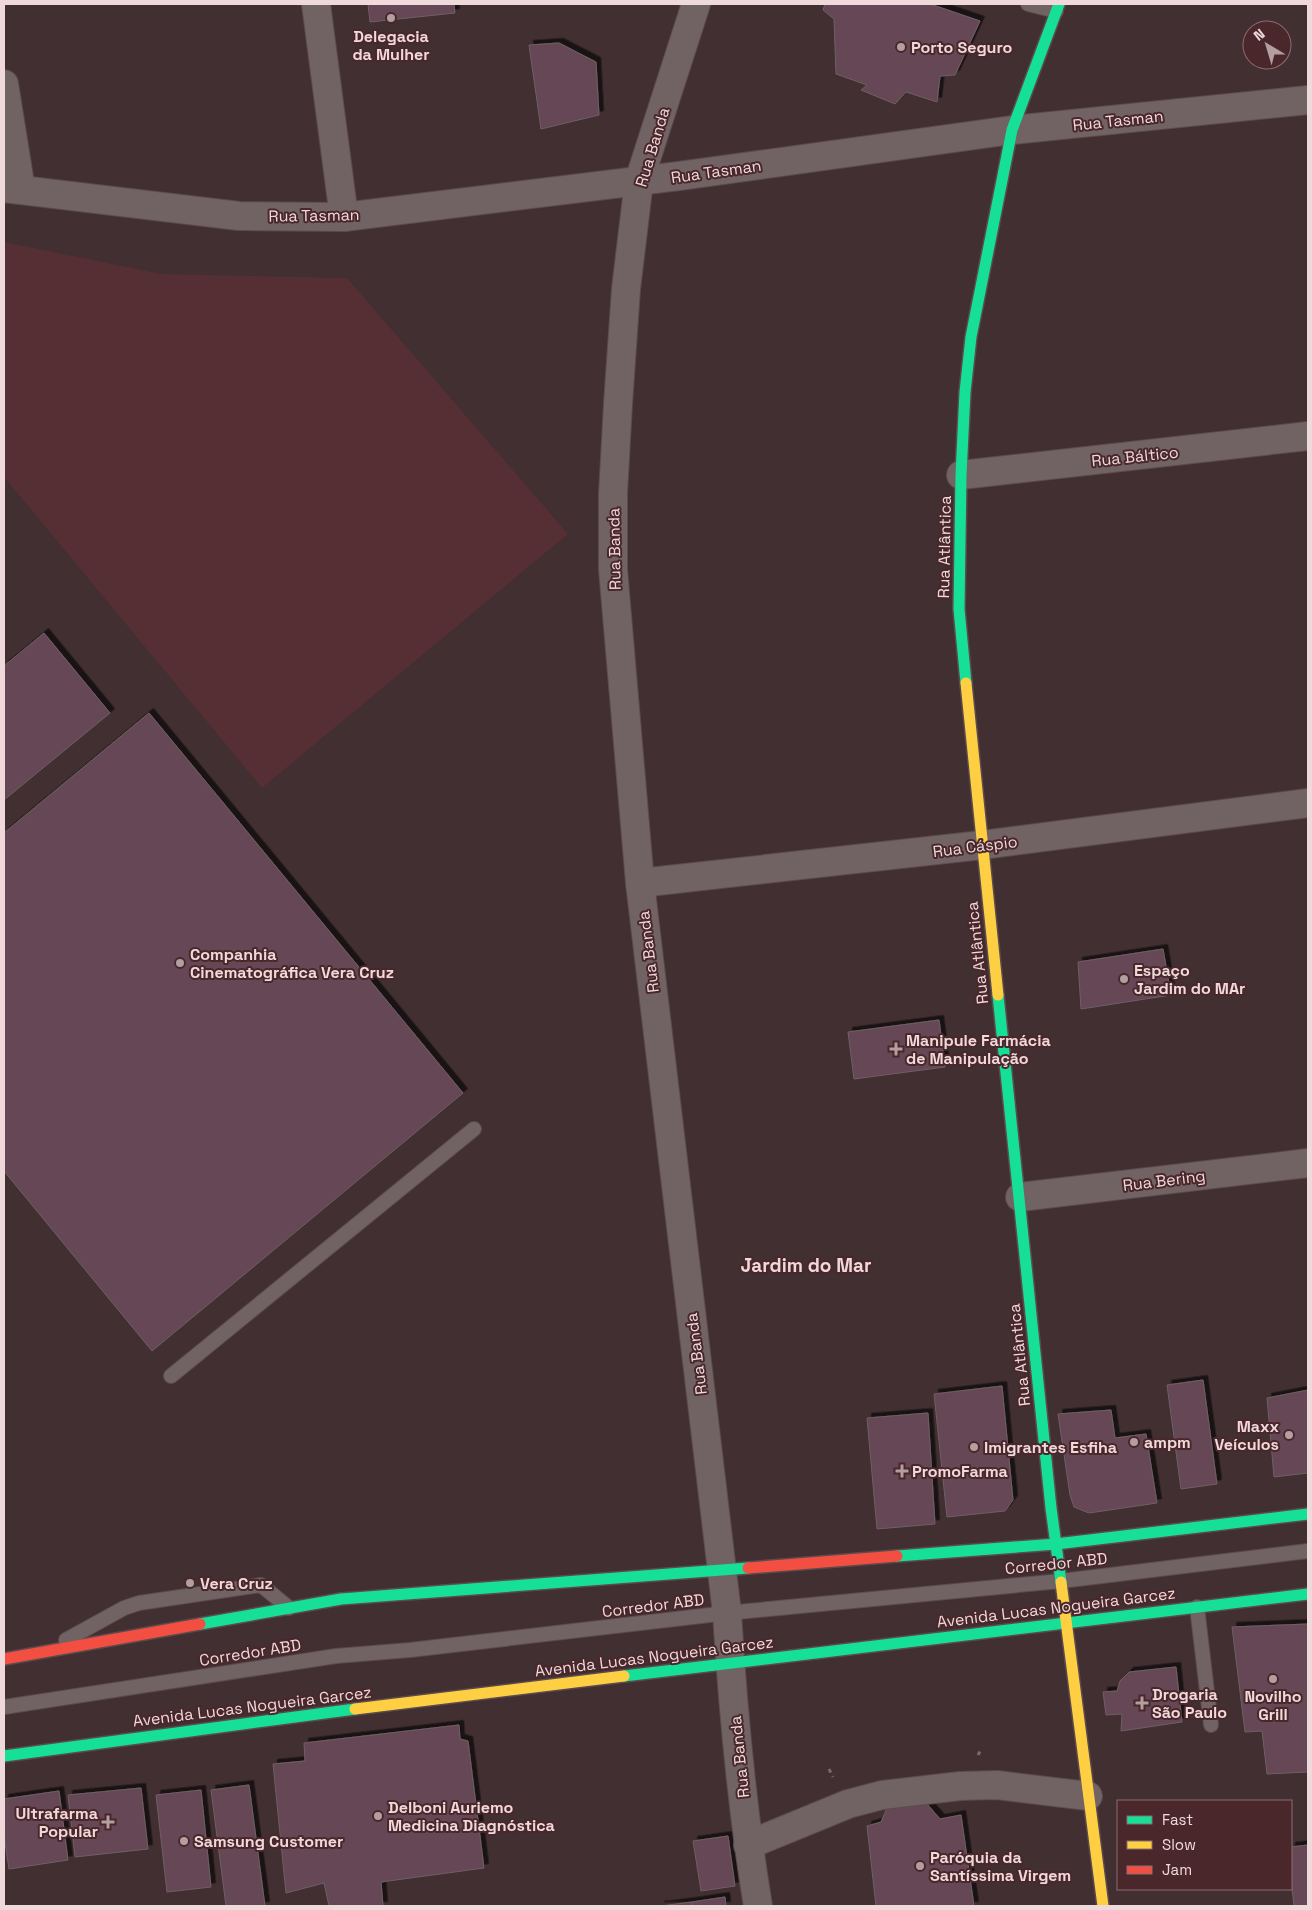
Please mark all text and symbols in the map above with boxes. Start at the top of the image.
marker: Delegacia da Mulher [385,12,397,24]
north arrow [1242,20,1292,70]
text: N [1250,25,1268,45]
place label: Delegacia da Mulher [352,26,430,65]
place label: Porto Seguro [911,37,1013,58]
marker: Porto Seguro [895,41,907,53]
street label: Rua Banda [630,105,675,190]
street label: Rua Tasman [1072,105,1164,136]
street label: Rua Tasman [669,155,763,188]
street label: Rua Tasman [268,204,360,227]
street label: Rua Báltico [1090,441,1180,472]
street label: Rua Atlântica [933,495,956,599]
street label: Rua Banda [603,508,626,590]
street label: Rua Cáspio [932,831,1019,862]
street label: Rua Atlântica [962,901,993,1005]
street label: Rua Banda [633,910,664,994]
place label: Companhia Cinematográfica Vera Cruz [190,944,394,983]
marker: Companhia Cinematográfica Vera Cruz [174,957,186,969]
place label: Espaço Jardim do MAr [1134,960,1245,999]
marker: Espaço Jardim do MAr [1118,973,1130,985]
place label: Manipule Farmácia de Manipulação [906,1030,1051,1069]
marker: Manipule Farmácia de Manipulação [890,1043,902,1055]
street label: Rua Bering [1121,1165,1207,1196]
district label: Jardim do Mar [740,1253,872,1278]
street label: Rua Atlântica [1004,1303,1035,1407]
street label: Rua Banda [681,1312,712,1396]
place label: Maxx Veículos [1214,1416,1280,1455]
marker: Maxx Veículos [1283,1429,1295,1441]
place label: ampm [1144,1432,1191,1453]
marker: ampm [1128,1436,1140,1448]
place label: Imigrantes Esfiha [984,1437,1117,1458]
marker: Imigrantes Esfiha [968,1441,980,1453]
place label: PromoFarma [912,1461,1008,1482]
marker: PromoFarma [896,1465,908,1477]
street label: Corredor ABD [1004,1548,1108,1579]
place label: Vera Cruz [200,1573,273,1594]
marker: Vera Cruz [184,1577,196,1589]
street label: Avenida Lucas Nogueira Garcez [936,1582,1177,1633]
street label: Corredor ABD [601,1589,705,1622]
street label: Avenida Lucas Nogueira Garcez [534,1631,775,1682]
street label: Corredor ABD [198,1634,302,1671]
marker: Novilho Grill [1267,1673,1279,1685]
street label: Avenida Lucas Nogueira Garcez [132,1681,373,1732]
place label: Drogaria São Paulo [1152,1684,1227,1723]
place label: Novilho Grill [1244,1686,1302,1725]
marker: Drogaria São Paulo [1136,1697,1148,1709]
street label: Rua Banda [725,1715,754,1799]
place label: Delboni Auriemo Medicina Diagnóstica [388,1797,555,1836]
legend [1117,1800,1292,1890]
place label: Ultrafarma Popular [16,1803,98,1842]
marker: Delboni Auriemo Medicina Diagnóstica [372,1810,384,1822]
text: Fast [1162,1810,1193,1829]
marker: Ultrafarma Popular [102,1816,114,1828]
place label: Samsung Customer [194,1831,343,1852]
marker: Samsung Customer [178,1835,190,1847]
text: Slow [1162,1835,1196,1854]
place label: Paróquia da Santíssima Virgem [930,1847,1071,1886]
marker: Paróquia da Santíssima Virgem [914,1860,926,1872]
text: Jam [1162,1860,1192,1879]

